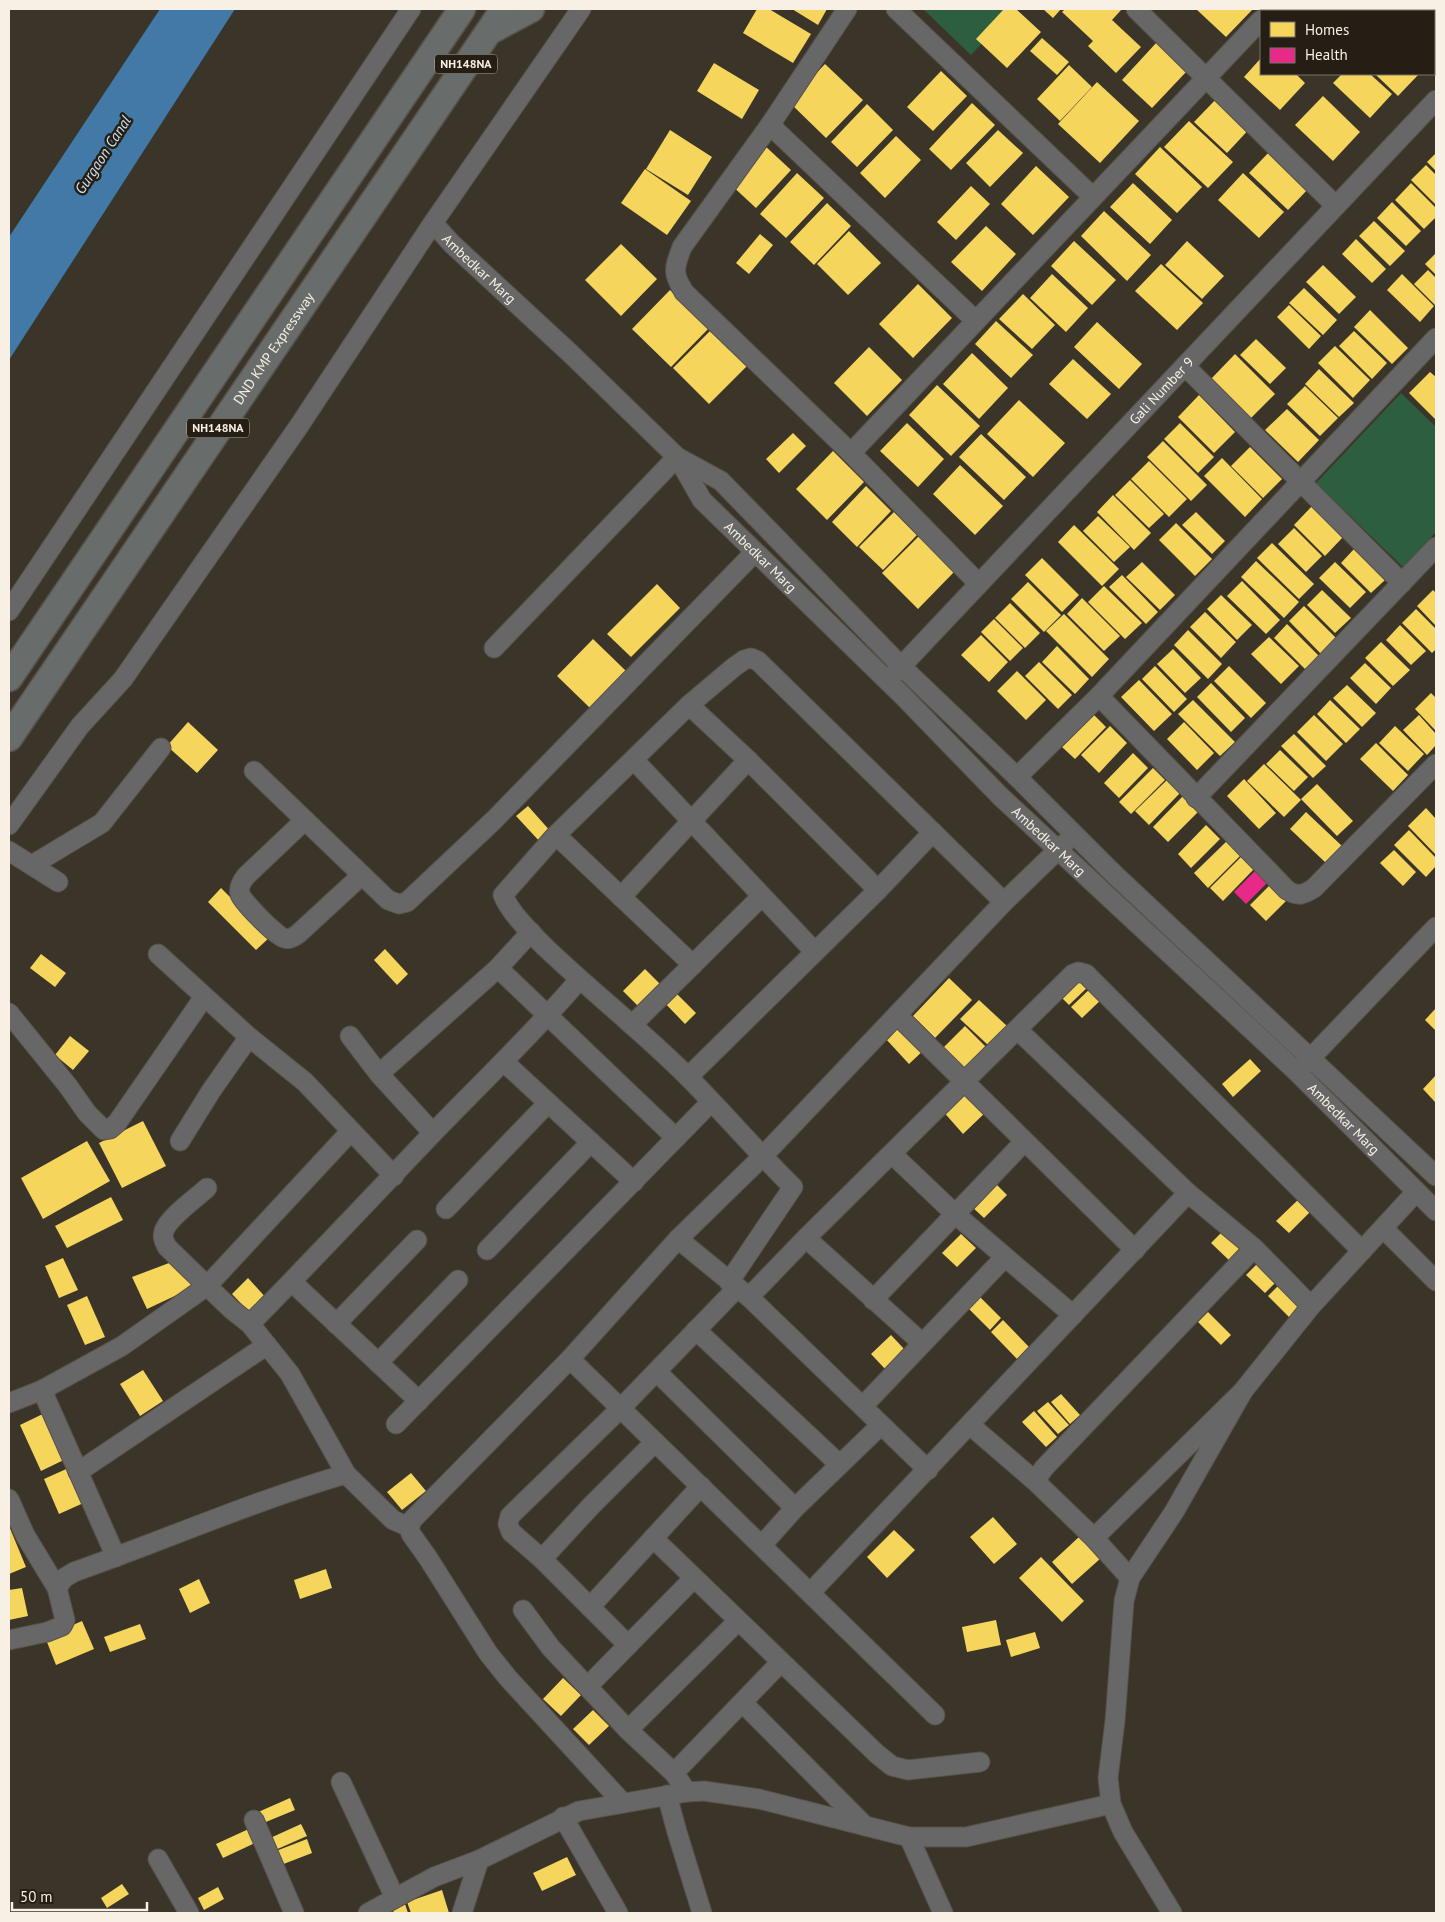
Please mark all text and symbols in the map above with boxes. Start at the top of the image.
legend [1260,10,1435,75]
text: Homes [1305,20,1349,39]
text: Health [1305,45,1348,64]
road number: NH148NA [435,54,497,74]
water label: Gurgaon Canal [70,112,135,197]
street label: Ambedkar Marg [438,230,520,308]
street label: DND KMP Expressway [229,288,318,408]
street label: Gali Number 9 [1125,353,1198,428]
road number: NH148NA [187,418,249,438]
street label: Ambedkar Marg [720,518,800,596]
street label: Ambedkar Marg [1008,803,1089,880]
street label: Ambedkar Marg [1304,1079,1383,1158]
scale bar [12,1880,148,1912]
text: 50 m [20,1887,53,1906]

